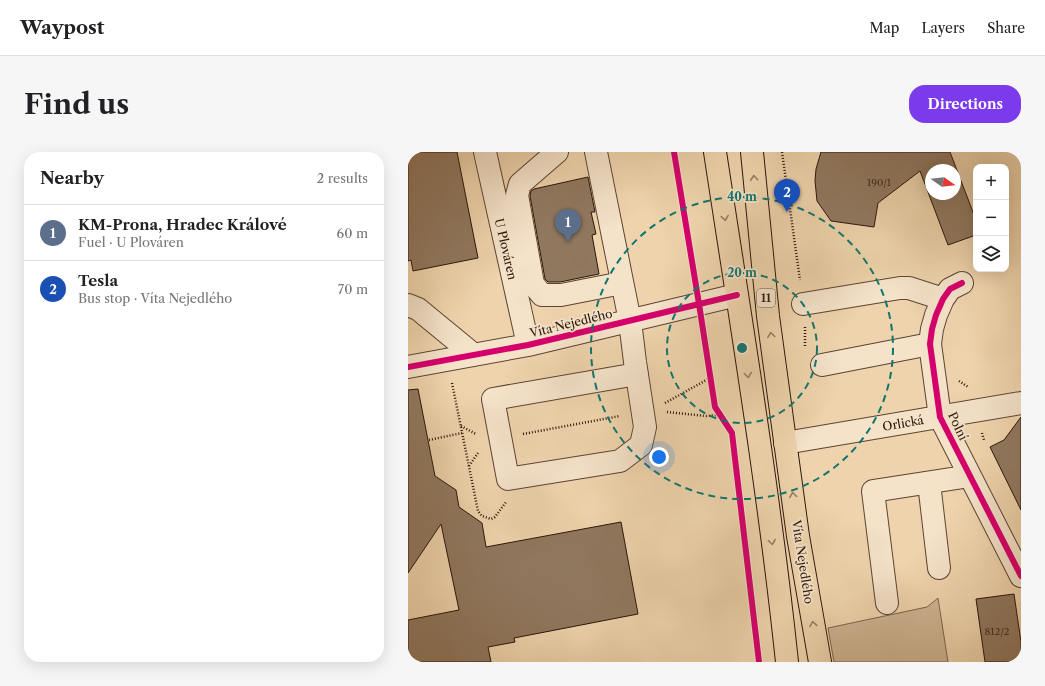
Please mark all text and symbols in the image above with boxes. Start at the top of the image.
text: Waypost [20,16,104,39]
text: Map [869,19,899,37]
text: Layers [921,19,965,37]
text: Share [987,19,1025,37]
button: Directions [909,85,1021,123]
text: Find us [24,87,129,121]
north arrow [925,164,961,200]
map controls [973,164,1009,272]
button: + [973,164,1009,200]
text: Nearby [40,168,104,188]
text: 2 results [317,170,368,186]
one-way arrow [750,175,759,181]
house number: 190/1 [867,176,892,189]
pin: 2 [774,179,800,212]
text: 40 m [727,189,757,204]
button: − [973,200,1009,236]
pin: 1 [555,209,581,242]
text: KM-Prona, Hradec Králové [78,215,287,234]
one-way arrow [720,215,729,221]
street label: U Plováren [492,217,520,282]
text: 1 [50,225,56,241]
text: 60 m [337,225,368,241]
text: Fuel · U Plováren [78,234,184,250]
button: layers [973,236,1009,272]
text: 20 m [727,265,757,280]
text: Tesla [78,271,118,290]
text: 2 [49,281,57,297]
text: 70 m [338,281,368,297]
road number: 11 [757,289,775,307]
text: Bus stop · Víta Nejedlého [78,290,232,306]
street label: Víta Nejedlého [527,305,614,341]
one-way arrow [767,332,776,338]
centre of rings [735,341,749,355]
one-way arrow [743,371,752,378]
street label: Polní [945,409,971,443]
street label: Orlická [881,412,925,434]
your location [649,447,669,467]
one-way arrow [789,492,798,498]
street label: Víta Nejedlého [789,518,817,605]
one-way arrow [767,539,776,545]
one-way arrow [809,620,818,627]
house number: 812/2 [984,625,1010,638]

